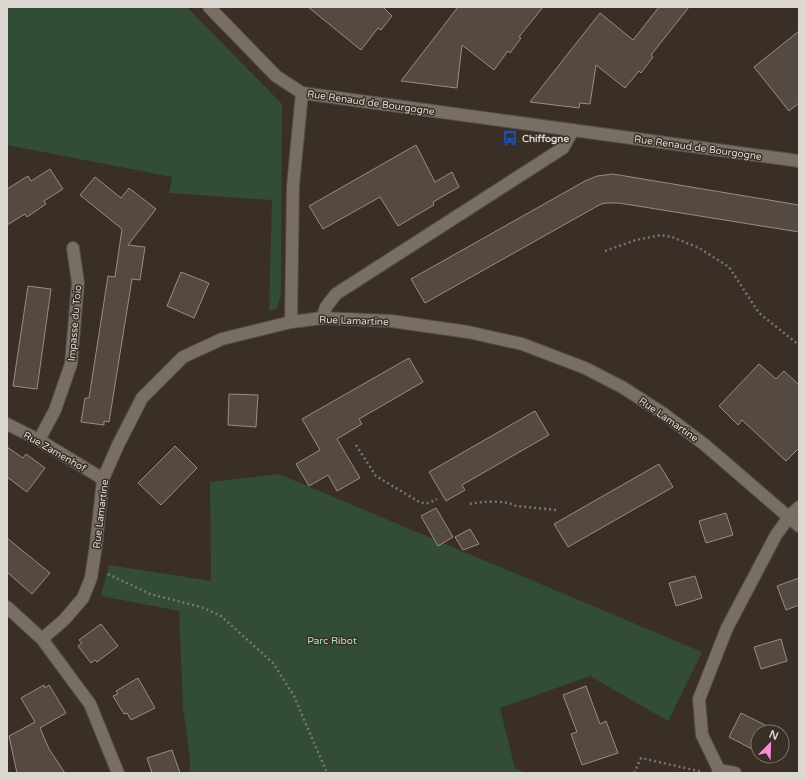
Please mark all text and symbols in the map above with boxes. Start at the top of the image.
street label: Rue Renaud de Bourgogne [306,88,436,118]
bus stop icon: Chiffogne [501,129,519,147]
place label: Chiffogne [522,133,569,145]
street label: Rue Renaud de Bourgogne [633,133,763,163]
street label: Impasse du Toio [66,284,84,362]
street label: Rue Lamartine [319,314,389,328]
street label: Rue Lamartine [637,395,701,445]
street label: Rue Zamenhof [21,429,88,475]
street label: Rue Lamartine [91,479,111,549]
park label: Parc Ribot [307,635,357,647]
north arrow [750,724,790,764]
text: N [767,728,780,743]

